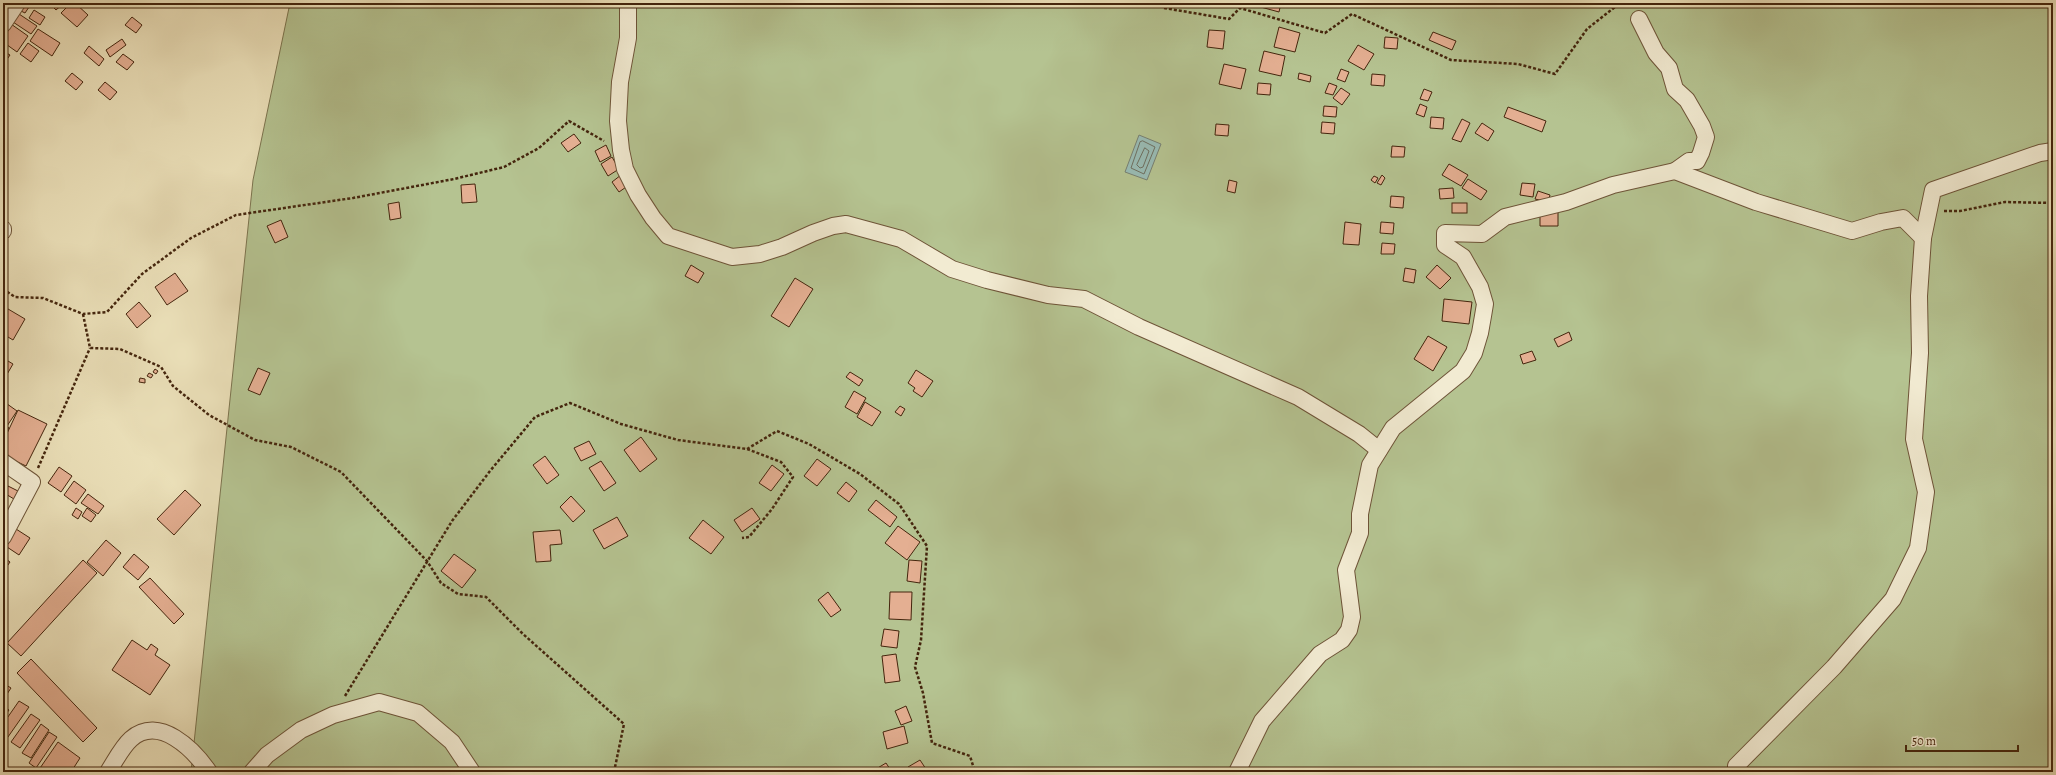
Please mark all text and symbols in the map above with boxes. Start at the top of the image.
scale bar [1906,727,2018,753]
text: 50 m [1912,733,1936,749]

